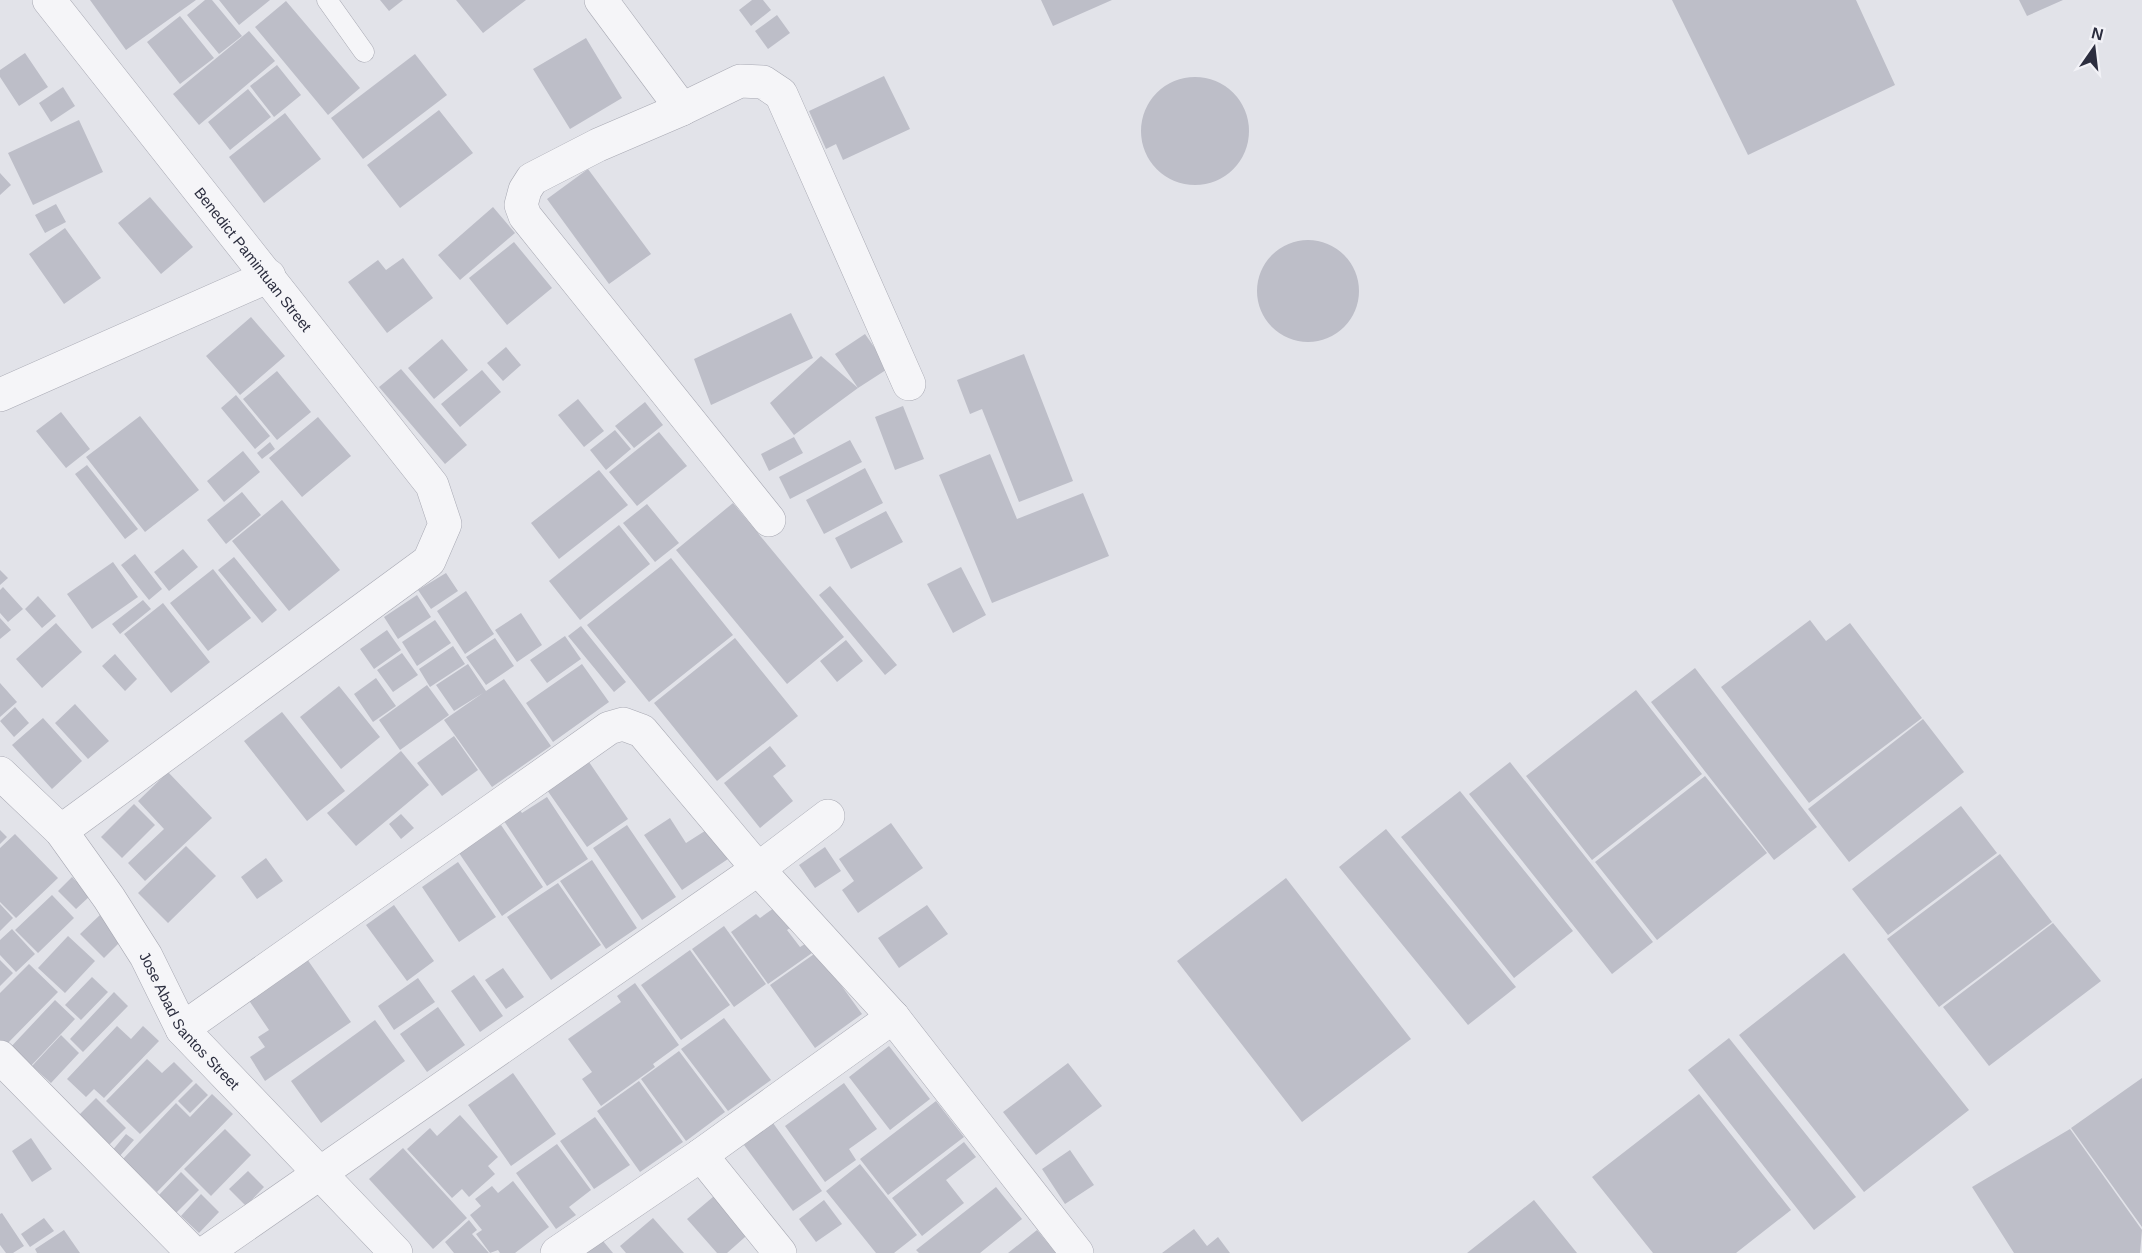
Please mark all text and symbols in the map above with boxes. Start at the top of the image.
north arrow [2064,18,2124,78]
text: N [2090,24,2105,44]
street label: Benedict Pamintuan Street [192,184,316,335]
street label: Jose Abad Santos Street [137,948,244,1093]

